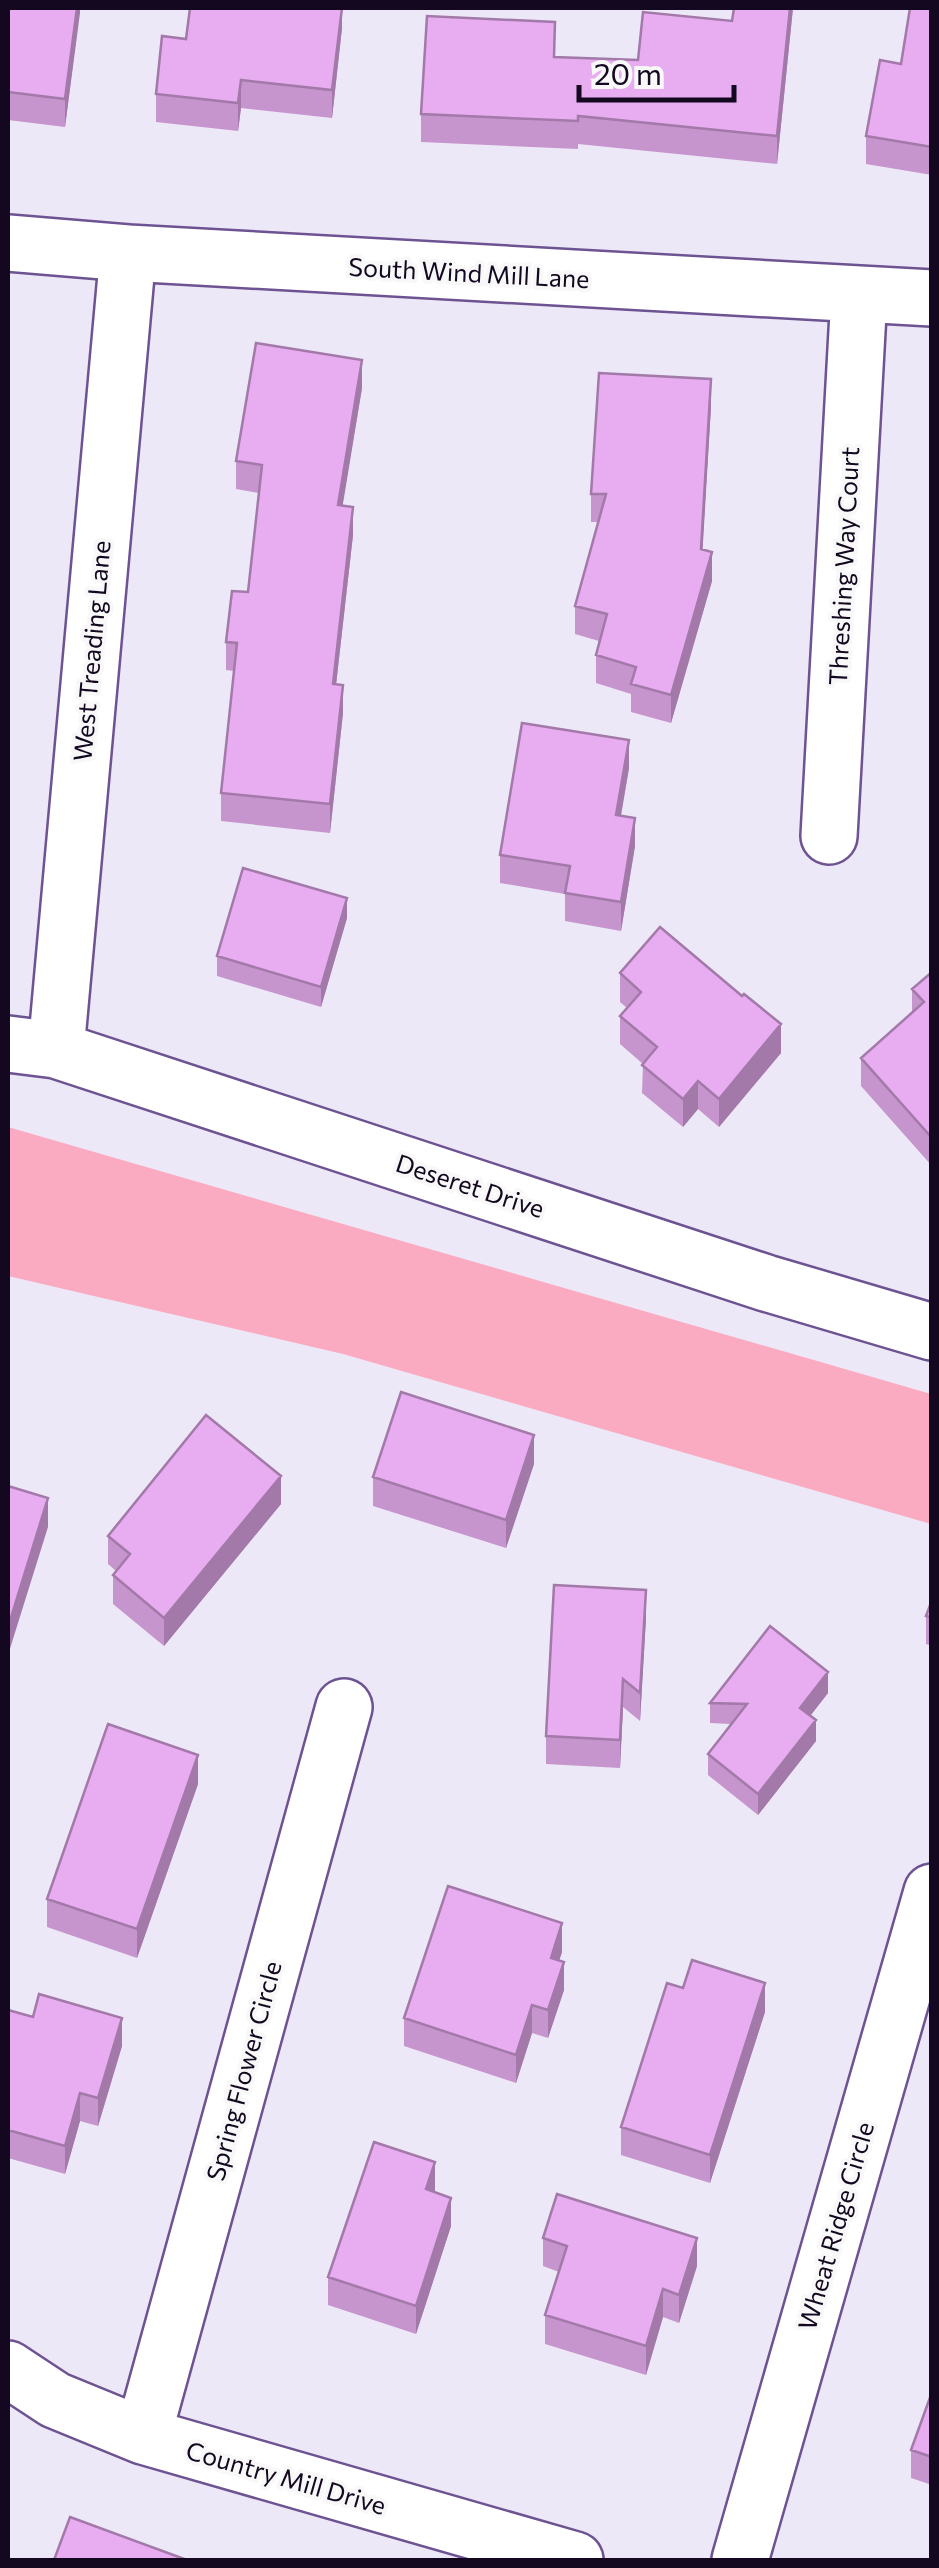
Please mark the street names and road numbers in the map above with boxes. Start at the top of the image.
street label: South Wind Mill Lane [348,251,590,293]
street label: Threshing Way Court [822,446,864,686]
street label: West Treading Lane [66,539,116,763]
street label: Deseret Drive [392,1147,548,1223]
street label: Spring Flower Circle [199,1958,287,2184]
street label: Wheat Ridge Circle [791,2118,879,2333]
street label: Country Mill Drive [183,2434,390,2520]

